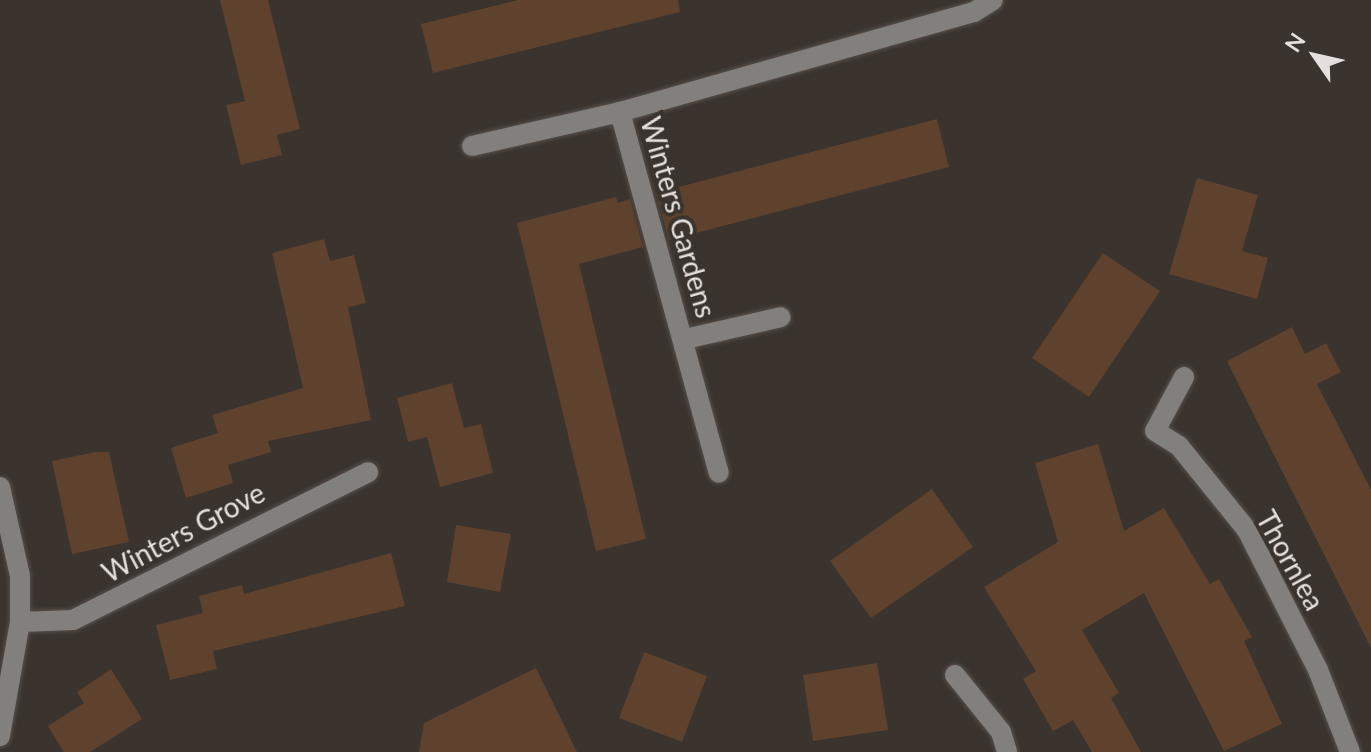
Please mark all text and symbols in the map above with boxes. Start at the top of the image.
north arrow [1275,16,1355,96]
text: N [1279,28,1311,57]
street label: Winters Gardens [634,113,724,321]
street label: Winters Grove [96,475,270,589]
street label: Thornlea [1250,504,1332,616]

